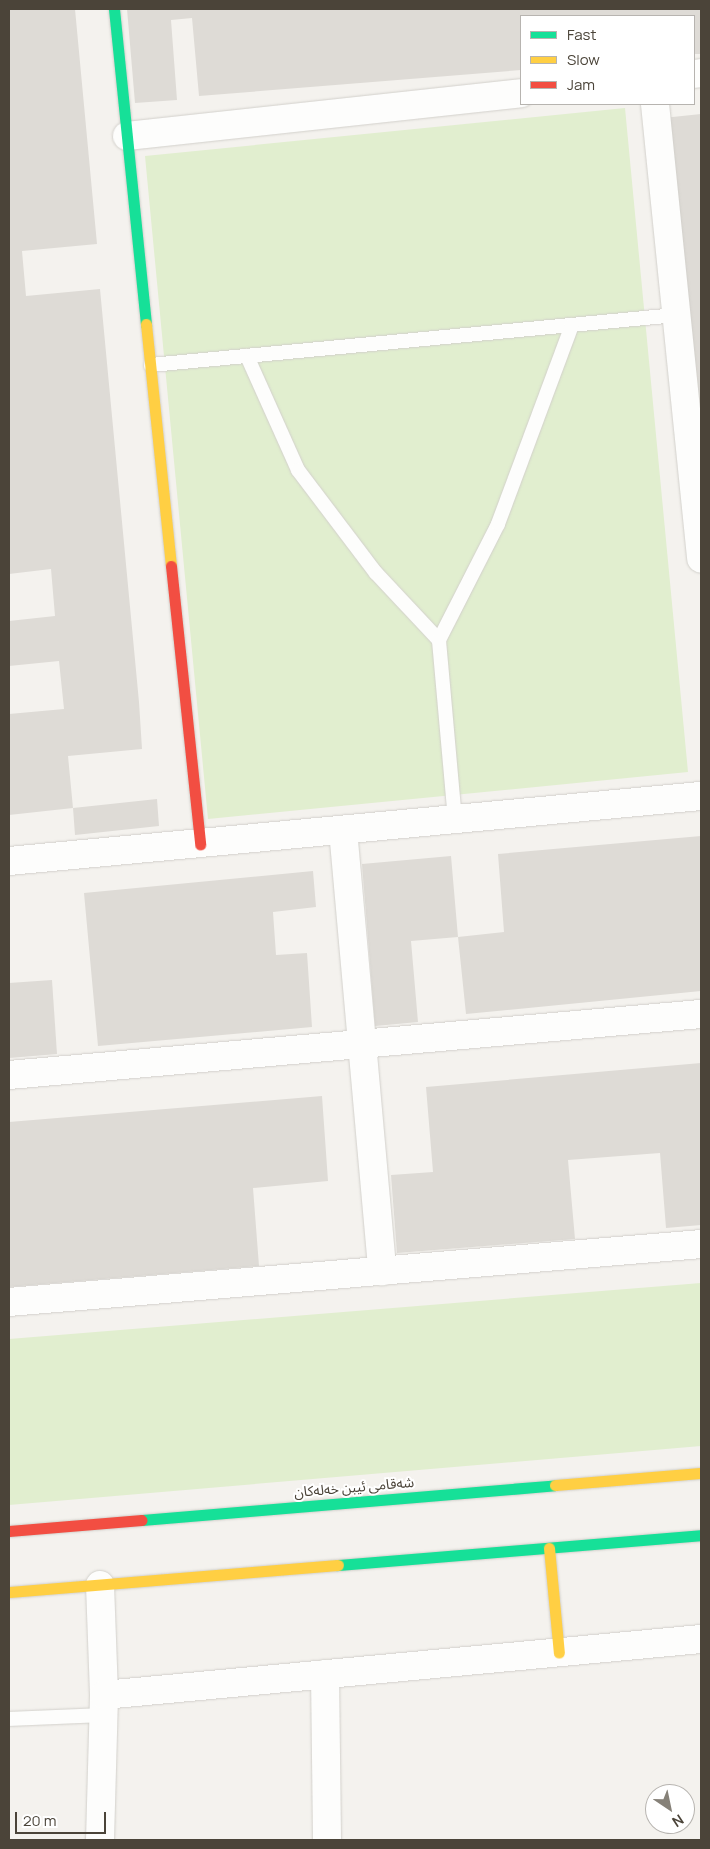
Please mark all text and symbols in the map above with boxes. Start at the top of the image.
legend [520,15,695,105]
text: Fast [567,24,596,45]
text: Slow [567,49,600,70]
text: Jam [567,74,595,95]
street label: شەقامی ئیبن خەلەکان [293,1473,415,1501]
north arrow [645,1784,695,1834]
scale bar [18,1802,109,1834]
text: 20 m [23,1810,56,1831]
text: N [669,1810,688,1832]

